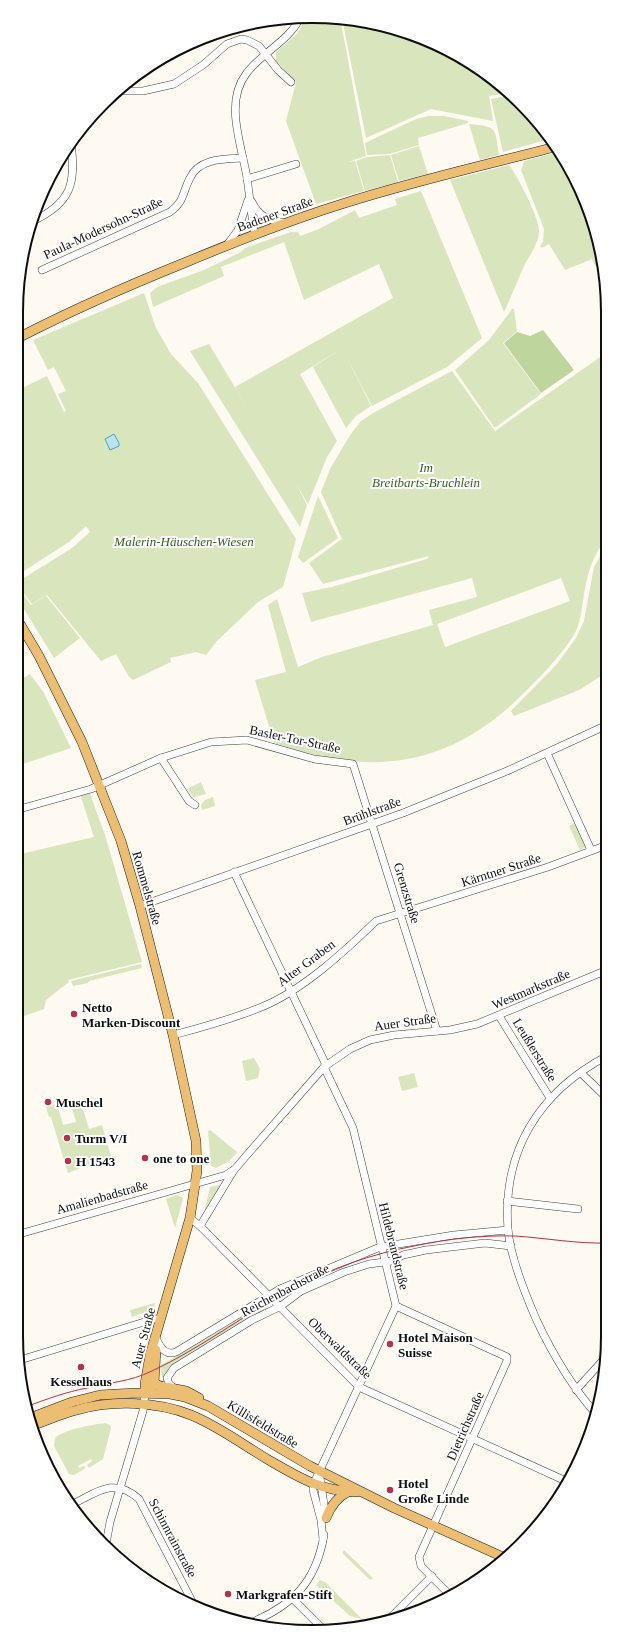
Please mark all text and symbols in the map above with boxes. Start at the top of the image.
street label: Badener Straße [235,193,315,235]
street label: Paula-Modersohn-Straße [41,194,165,262]
park label: Im Breitbarts-Bruchlein [372,460,480,490]
park label: Malerin-Häuschen-Wiesen [113,534,254,549]
street label: Basler-Tor-Straße [248,722,342,756]
street label: Brühlstraße [341,794,403,828]
street label: Rommelstraße [129,849,165,927]
street label: Kärntner Straße [459,850,543,890]
street label: Grenzstraße [391,861,423,925]
street label: Alter Graben [274,936,338,990]
street label: Westmarkstraße [490,966,573,1012]
place label: Netto Marken-Discount [82,1000,181,1030]
marker: Netto Marken-Discount [69,1009,79,1019]
street label: Auer Straße [373,1010,437,1034]
street label: Leußlerstraße [510,1016,560,1084]
place label: Muschel [56,1095,103,1110]
marker: Muschel [43,1097,53,1107]
place label: Turm V/I [75,1131,127,1146]
marker: Turm V/I [62,1133,72,1143]
place label: one to one [153,1151,210,1166]
marker: one to one [140,1153,150,1163]
place label: H 1543 [76,1154,116,1169]
marker: H 1543 [63,1156,73,1166]
street label: Amalienbadstraße [54,1177,150,1217]
street label: Hildebrandstraße [376,1201,412,1291]
street label: Reichenbachstraße [238,1260,332,1320]
street label: Auer Straße [128,1306,158,1370]
street label: Oberwaldstraße [305,1314,375,1382]
place label: Hotel Maison Suisse [398,1330,474,1360]
marker: Hotel Maison Suisse [385,1339,395,1349]
marker: Kesselhaus [76,1362,86,1372]
place label: Kesselhaus [50,1374,112,1389]
street label: Dietrichstraße [443,1389,487,1463]
street label: Killisfeldstraße [225,1397,301,1451]
place label: Hotel Große Linde [398,1476,469,1506]
marker: Hotel Große Linde [385,1485,395,1495]
street label: Schinnrainstraße [146,1496,200,1580]
place label: Markgrafen-Stift [236,1587,333,1602]
marker: Markgrafen-Stift [223,1589,233,1599]

